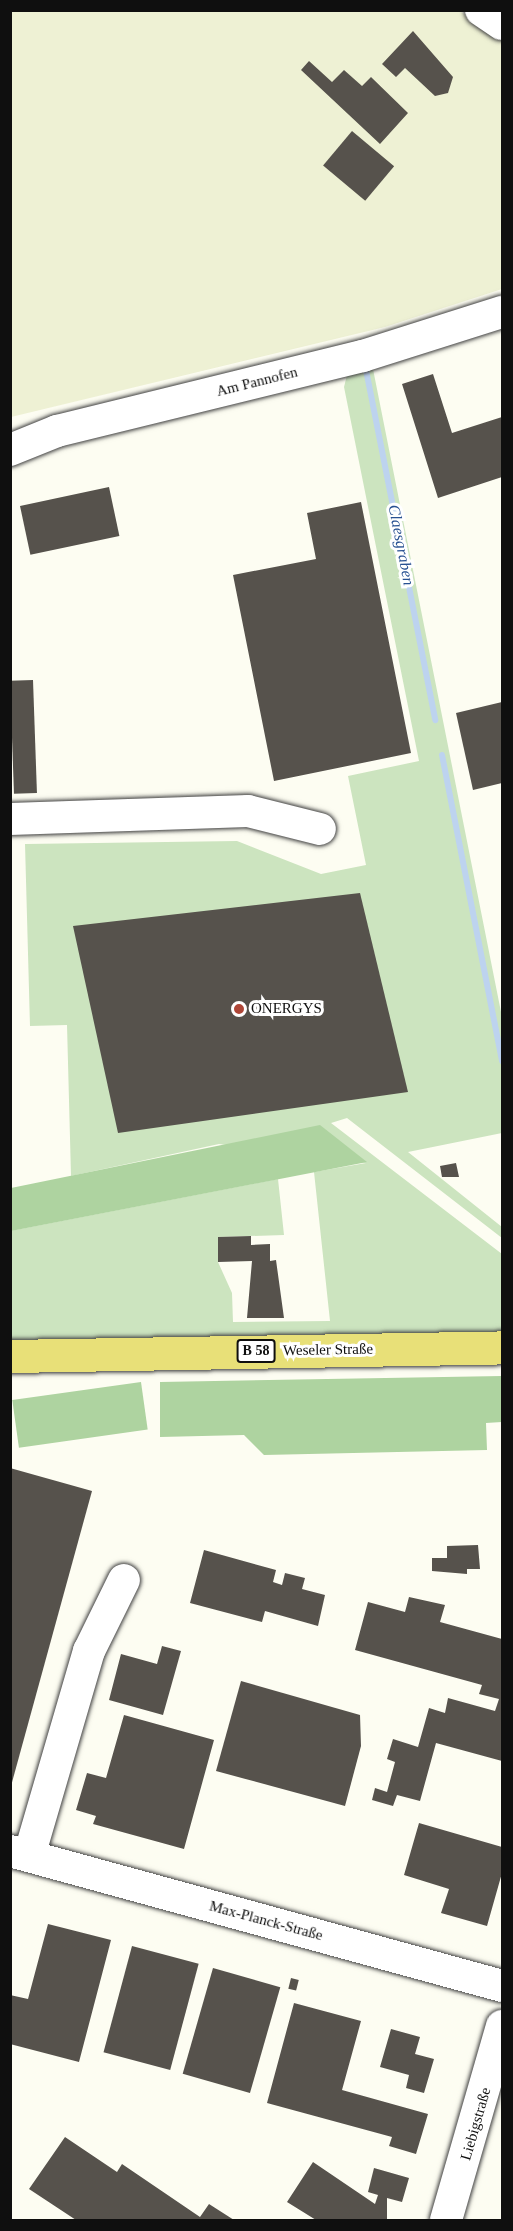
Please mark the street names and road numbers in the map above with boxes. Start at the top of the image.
street label: Am Pannofen [215,363,299,401]
road number: B 58 [236,1340,276,1362]
street label: Weseler Straße [283,1340,373,1360]
street label: Max-Planck-Straße [207,1897,325,1945]
street label: Liebigstraße [457,2085,495,2163]

